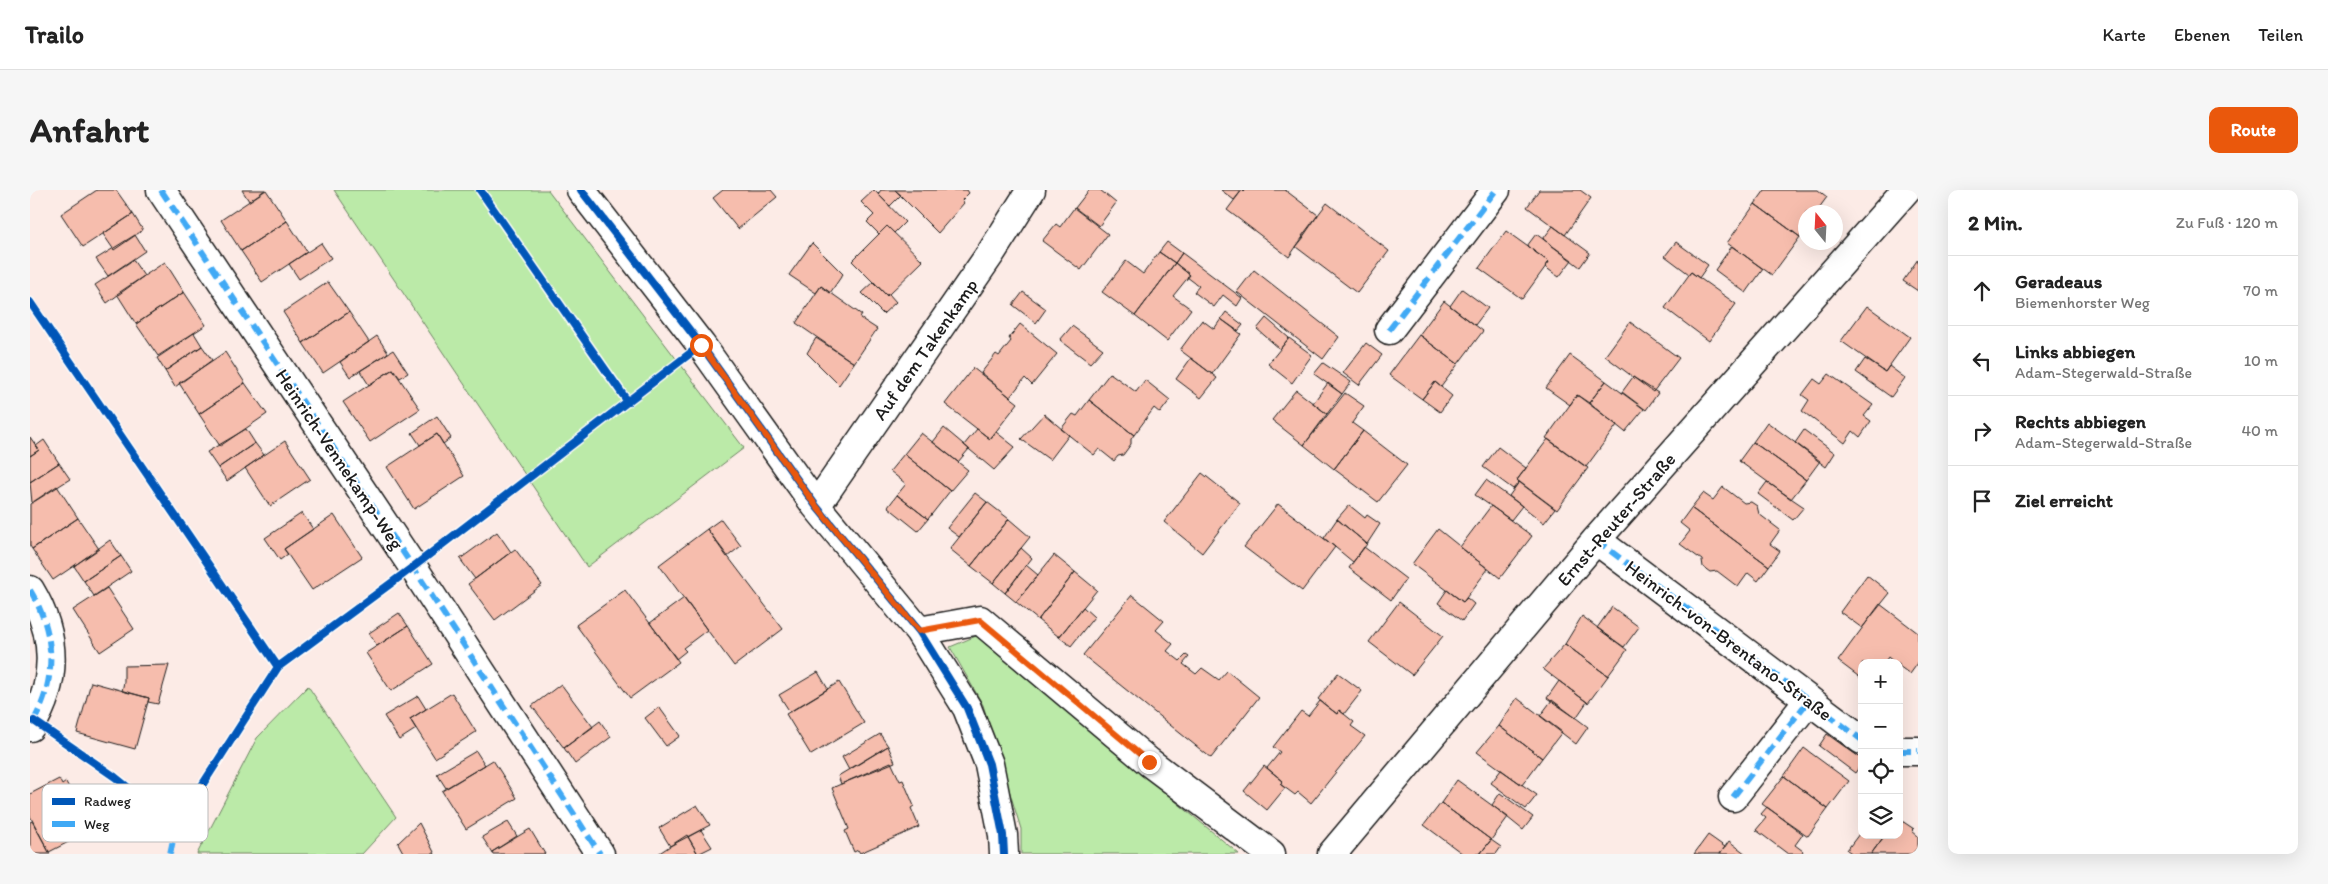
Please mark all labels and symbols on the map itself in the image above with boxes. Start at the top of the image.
north arrow [1798,205,1843,250]
street label: Auf dem Takenkamp [868,274,983,424]
route start [690,334,713,357]
street label: Heinrich-Vennekamp-Weg [270,365,409,554]
street label: Ernst-Reuter-Straße [1552,448,1681,591]
street label: Heinrich-von-Brentano-Straße [1621,555,1837,726]
route end [1138,751,1161,774]
legend [42,784,208,842]
text: Radweg [84,793,132,810]
text: Weg [84,816,110,833]

